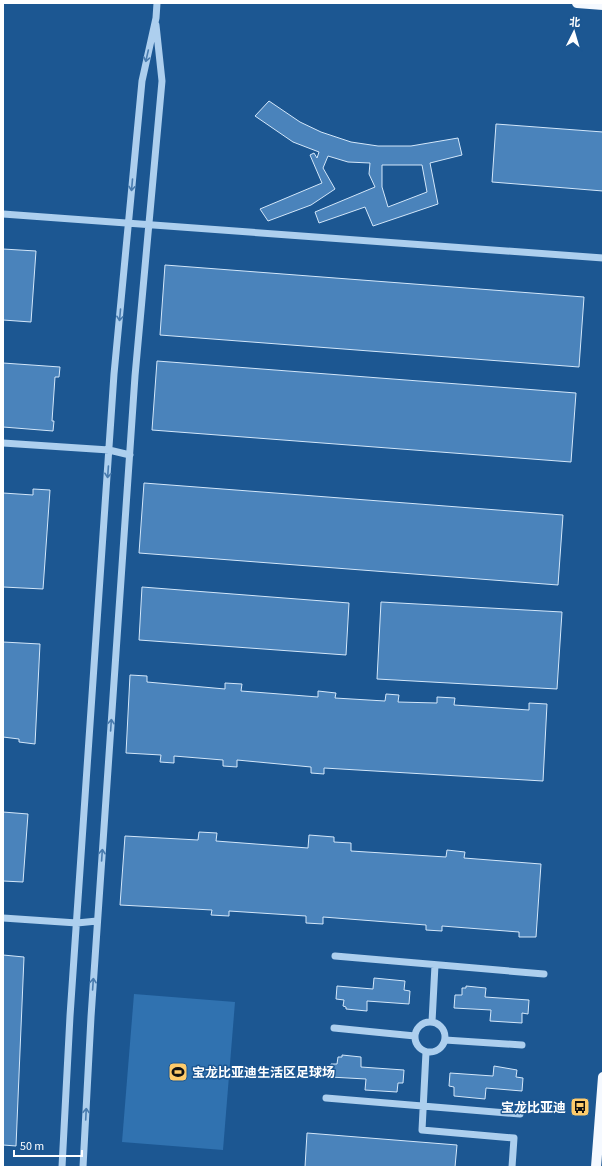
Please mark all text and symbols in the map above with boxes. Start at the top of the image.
north arrow [554,12,594,52]
text: 北 [569,15,581,30]
one-way arrow [143,50,151,63]
one-way arrow [129,178,136,191]
one-way arrow [116,308,124,321]
one-way arrow [104,465,111,478]
one-way arrow [108,719,115,732]
one-way arrow [99,849,106,862]
one-way arrow [90,978,97,991]
sports icon: 宝龙比亚迪生活区足球场 [167,1061,189,1083]
place label: 宝龙比亚迪生活区足球场 [192,1064,335,1082]
bus stop icon: 宝龙比亚迪 [569,1096,591,1118]
place label: 宝龙比亚迪 [501,1099,566,1117]
one-way arrow [82,1108,89,1121]
scale bar [14,1132,82,1158]
text: 50 m [20,1138,44,1155]

